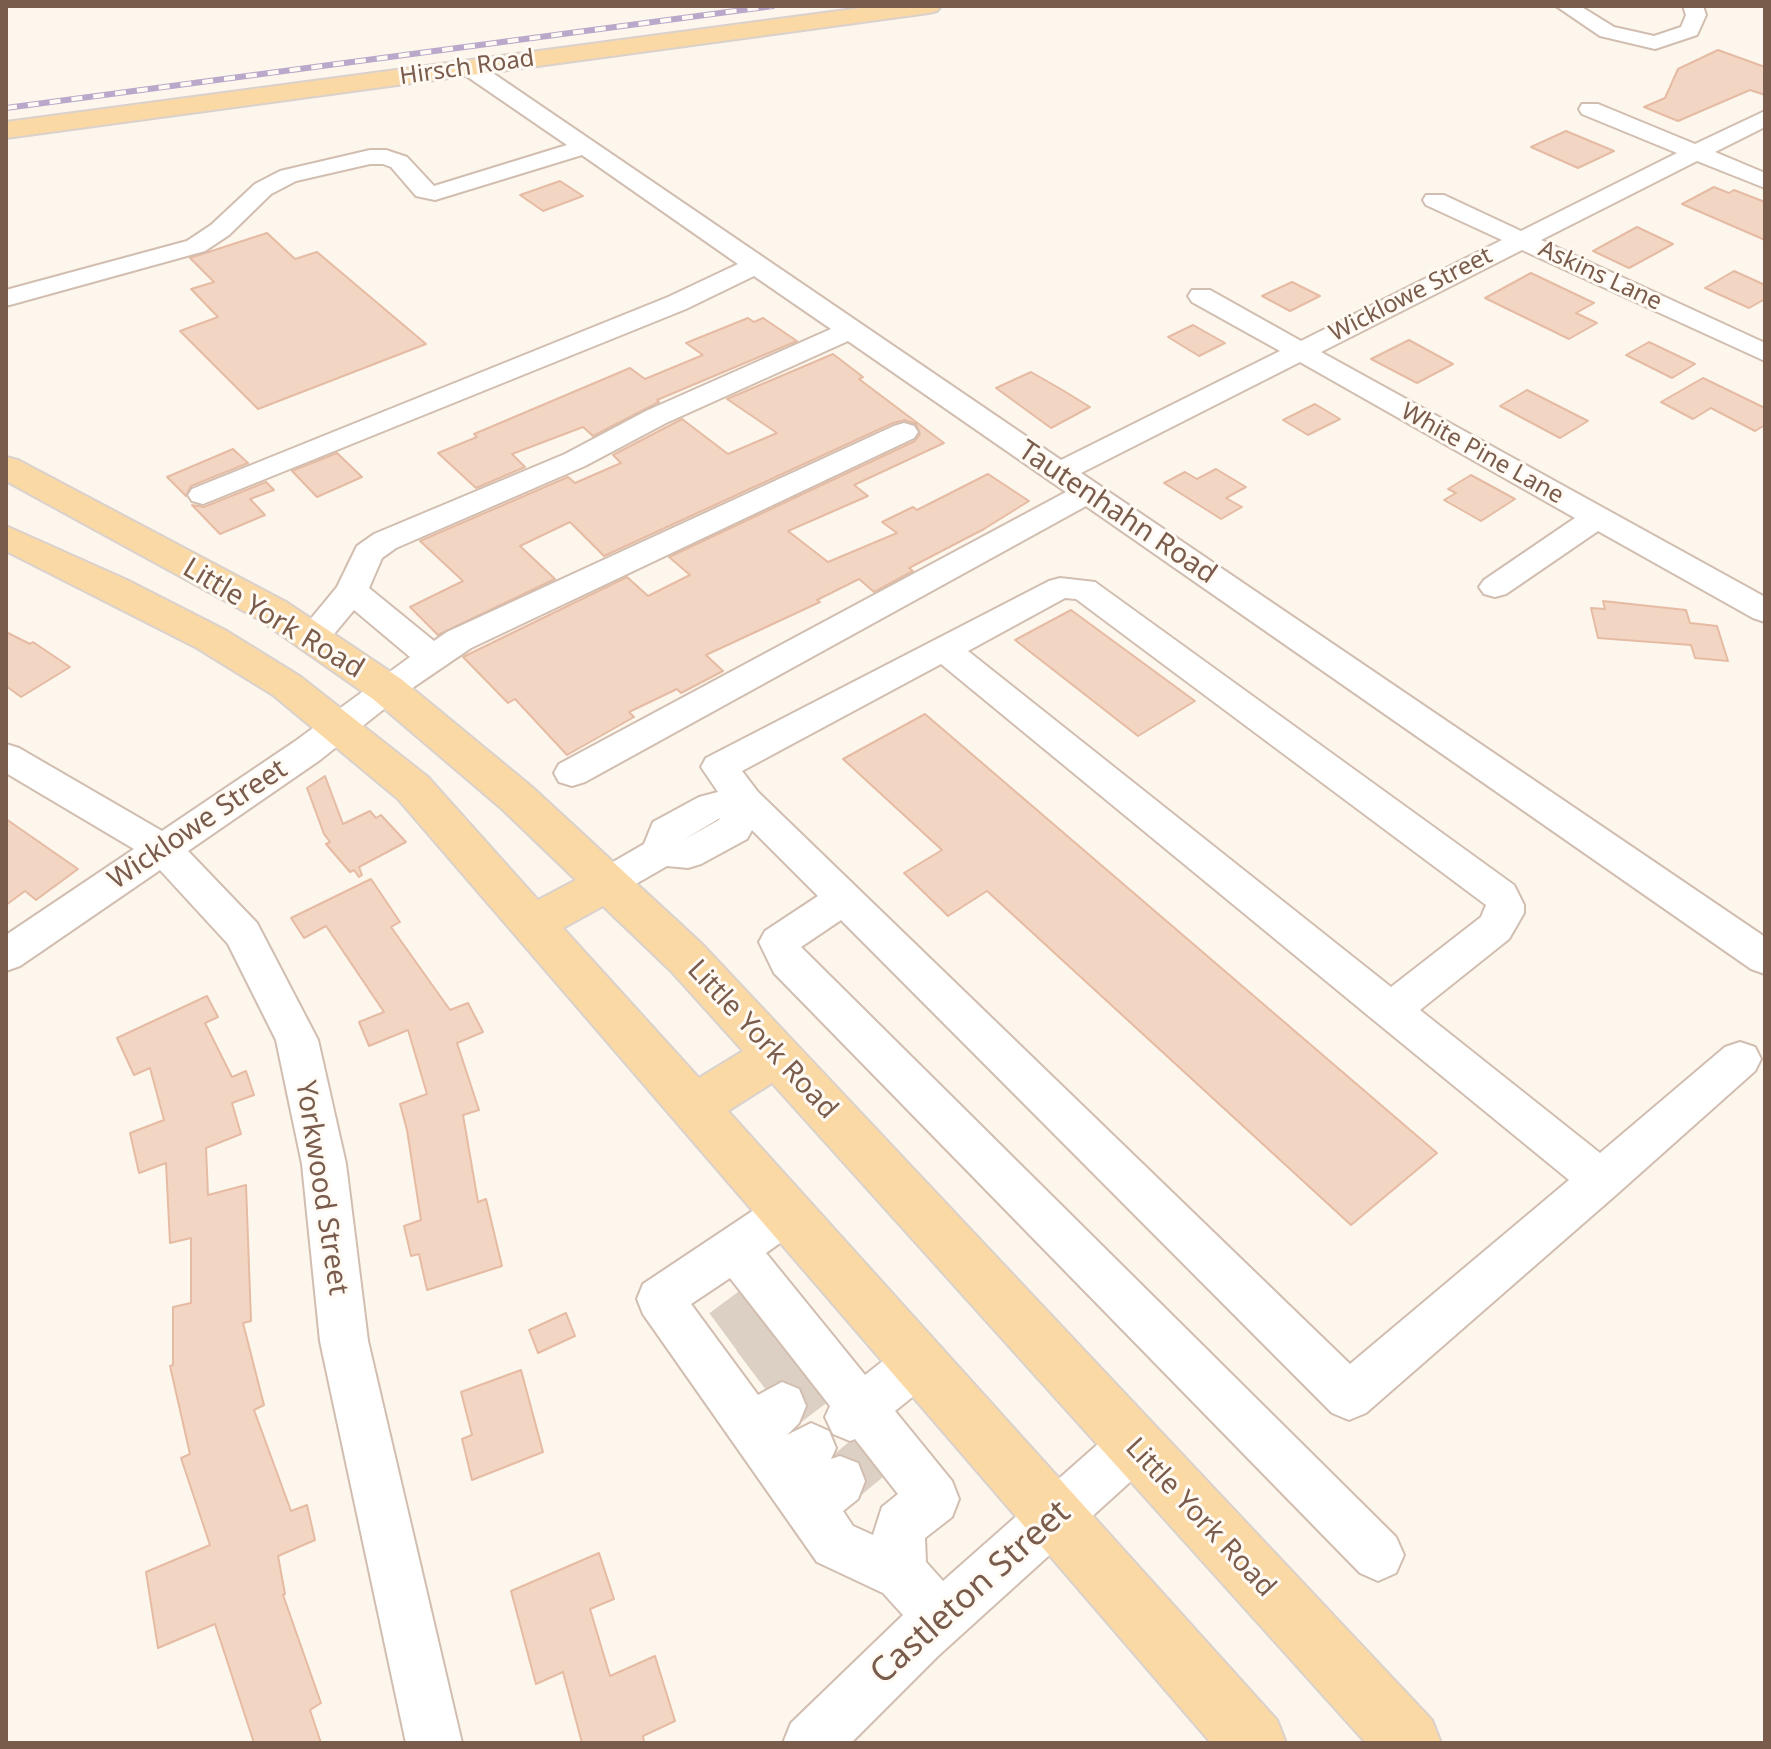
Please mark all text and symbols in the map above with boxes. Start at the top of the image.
street label: Hirsch Road [398,44,536,92]
street label: Askins Lane [1534,235,1666,317]
street label: Wicklowe Street [1325,242,1497,348]
street label: White Pine Lane [1396,397,1568,511]
street label: Tautenhahn Road [1012,434,1222,592]
street label: Little York Road [177,552,369,686]
street label: Wicklowe Street [102,753,294,897]
street label: Little York Road [680,954,844,1126]
street label: Yorkwood Street [287,1078,355,1298]
street label: Little York Road [1118,1432,1282,1604]
street label: Castleton Street [863,1493,1079,1693]

